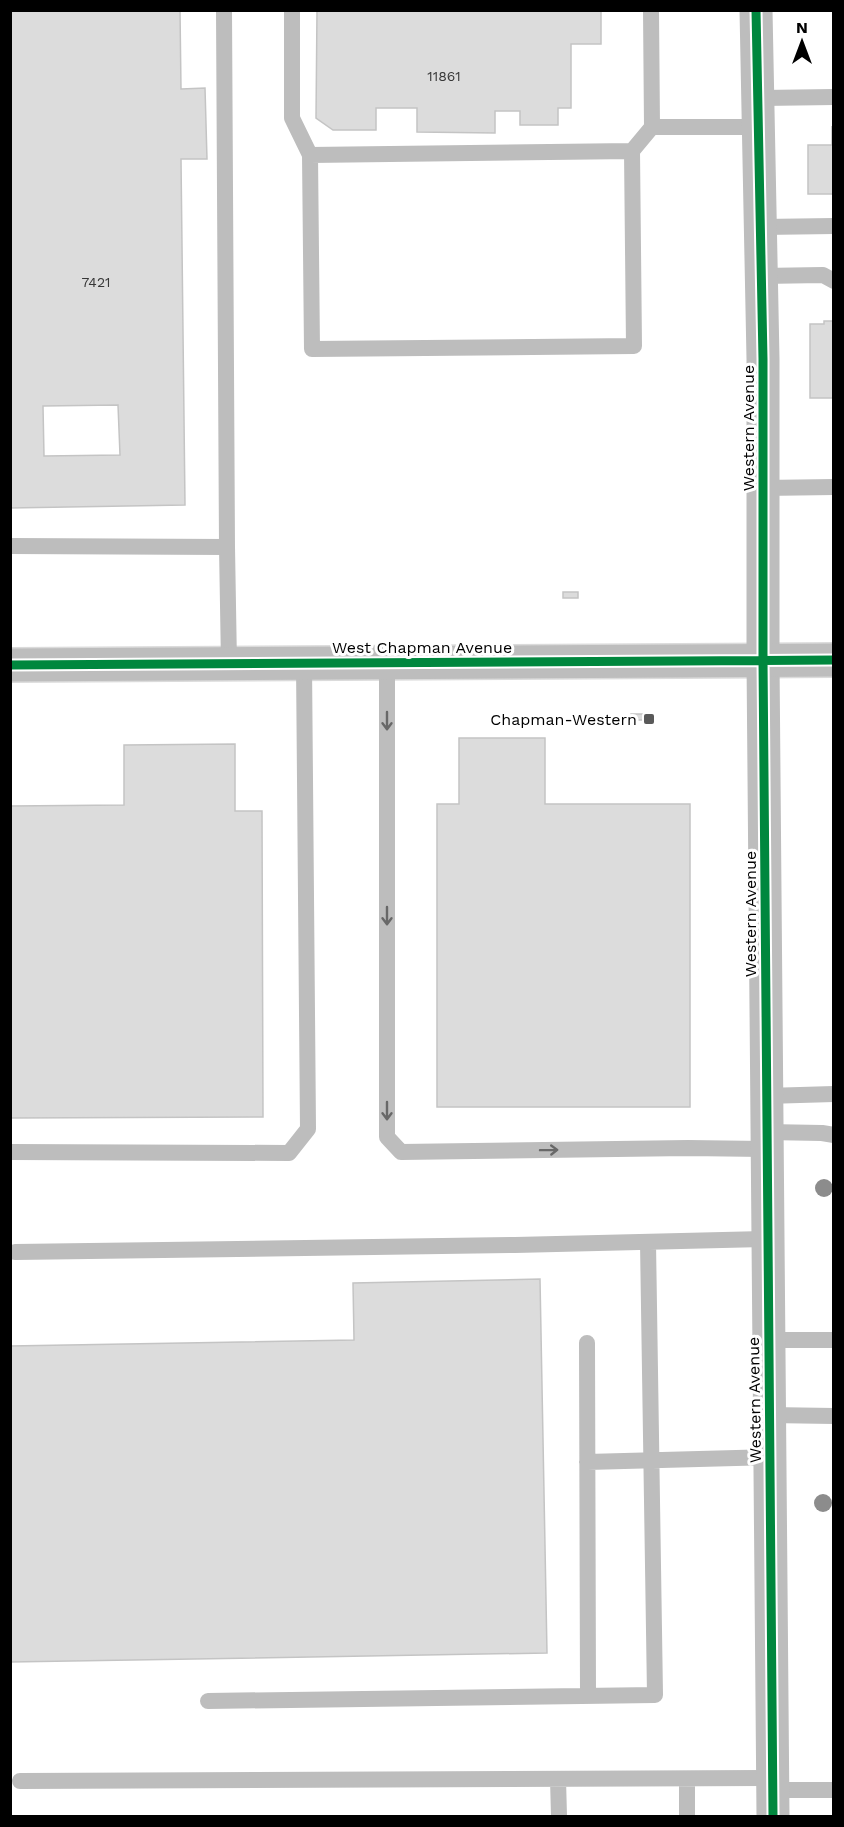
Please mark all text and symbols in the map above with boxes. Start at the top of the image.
north arrow [772,12,832,72]
text: N [796,18,808,37]
house number: 11861 [427,68,461,84]
house number: 7421 [81,274,111,290]
street label: Western Avenue [739,365,758,491]
street label: West Chapman Avenue [332,638,512,657]
place label: Chapman-Western [490,710,637,729]
one-way arrow [381,711,393,731]
marker: Chapman-Western [642,712,656,726]
street label: Western Avenue [741,851,760,977]
one-way arrow [381,906,393,926]
one-way arrow [381,1101,393,1121]
one-way arrow [539,1144,559,1156]
street label: Western Avenue [744,1337,765,1463]

